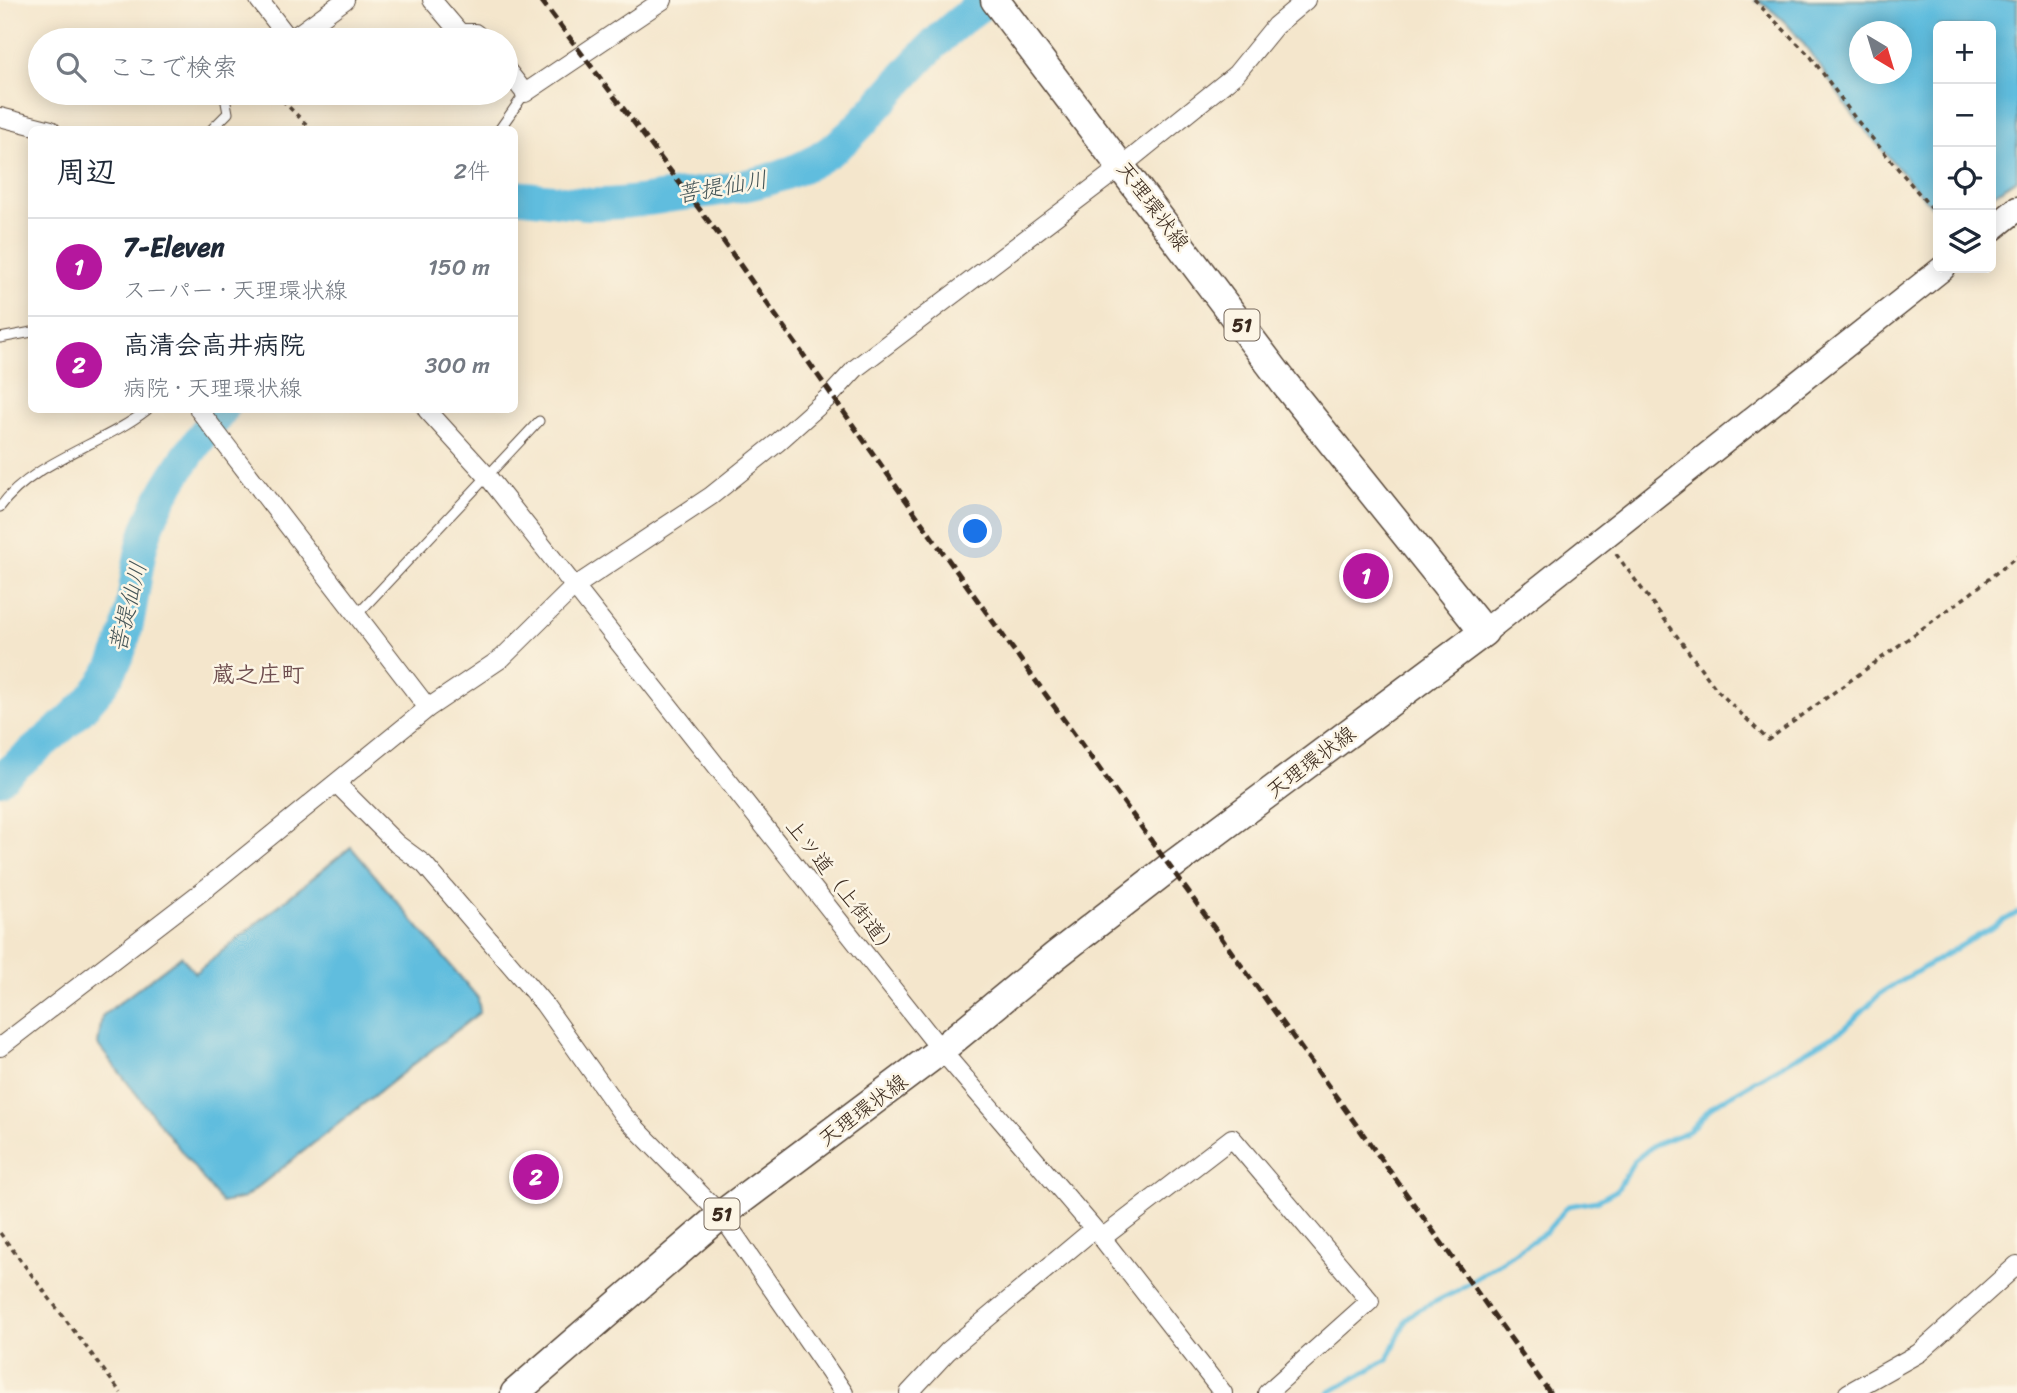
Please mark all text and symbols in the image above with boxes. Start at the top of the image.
north arrow [1849,21,1912,84]
map controls [1933,21,1996,273]
button: + [1933,21,1996,84]
search box [28,28,518,105]
text: ここで検索 [108,44,238,90]
icon: search [52,48,90,86]
button: − [1933,84,1996,147]
text: 周辺 [56,145,116,199]
button: locate [1933,147,1996,210]
text: 2件 [454,151,490,192]
street label: 天理環状線 [1106,153,1200,259]
water label: 菩提仙川 [673,159,771,215]
button: layers [1933,210,1996,273]
text: 7-Eleven [123,224,225,270]
text: 1 [74,247,84,288]
text: 150 m [428,247,490,288]
text: スーパー · 天理環状線 [123,270,347,311]
road number: 51 [1224,310,1260,340]
text: 高清会高井病院 [123,322,305,368]
text: 2 [72,345,86,386]
text: 300 m [425,345,490,386]
text: 病院 · 天理環状線 [123,368,302,409]
your location [958,514,992,548]
pin: 1 [1343,550,1389,602]
water label: 菩提仙川 [97,557,159,657]
district label: 蔵之庄町 [212,654,304,695]
street label: 天理環状線 [1258,715,1364,809]
street label: 上ツ道（上街道） [775,810,909,966]
street label: 天理環状線 [810,1063,916,1157]
pin: 2 [513,1151,559,1203]
road number: 51 [704,1198,740,1230]

